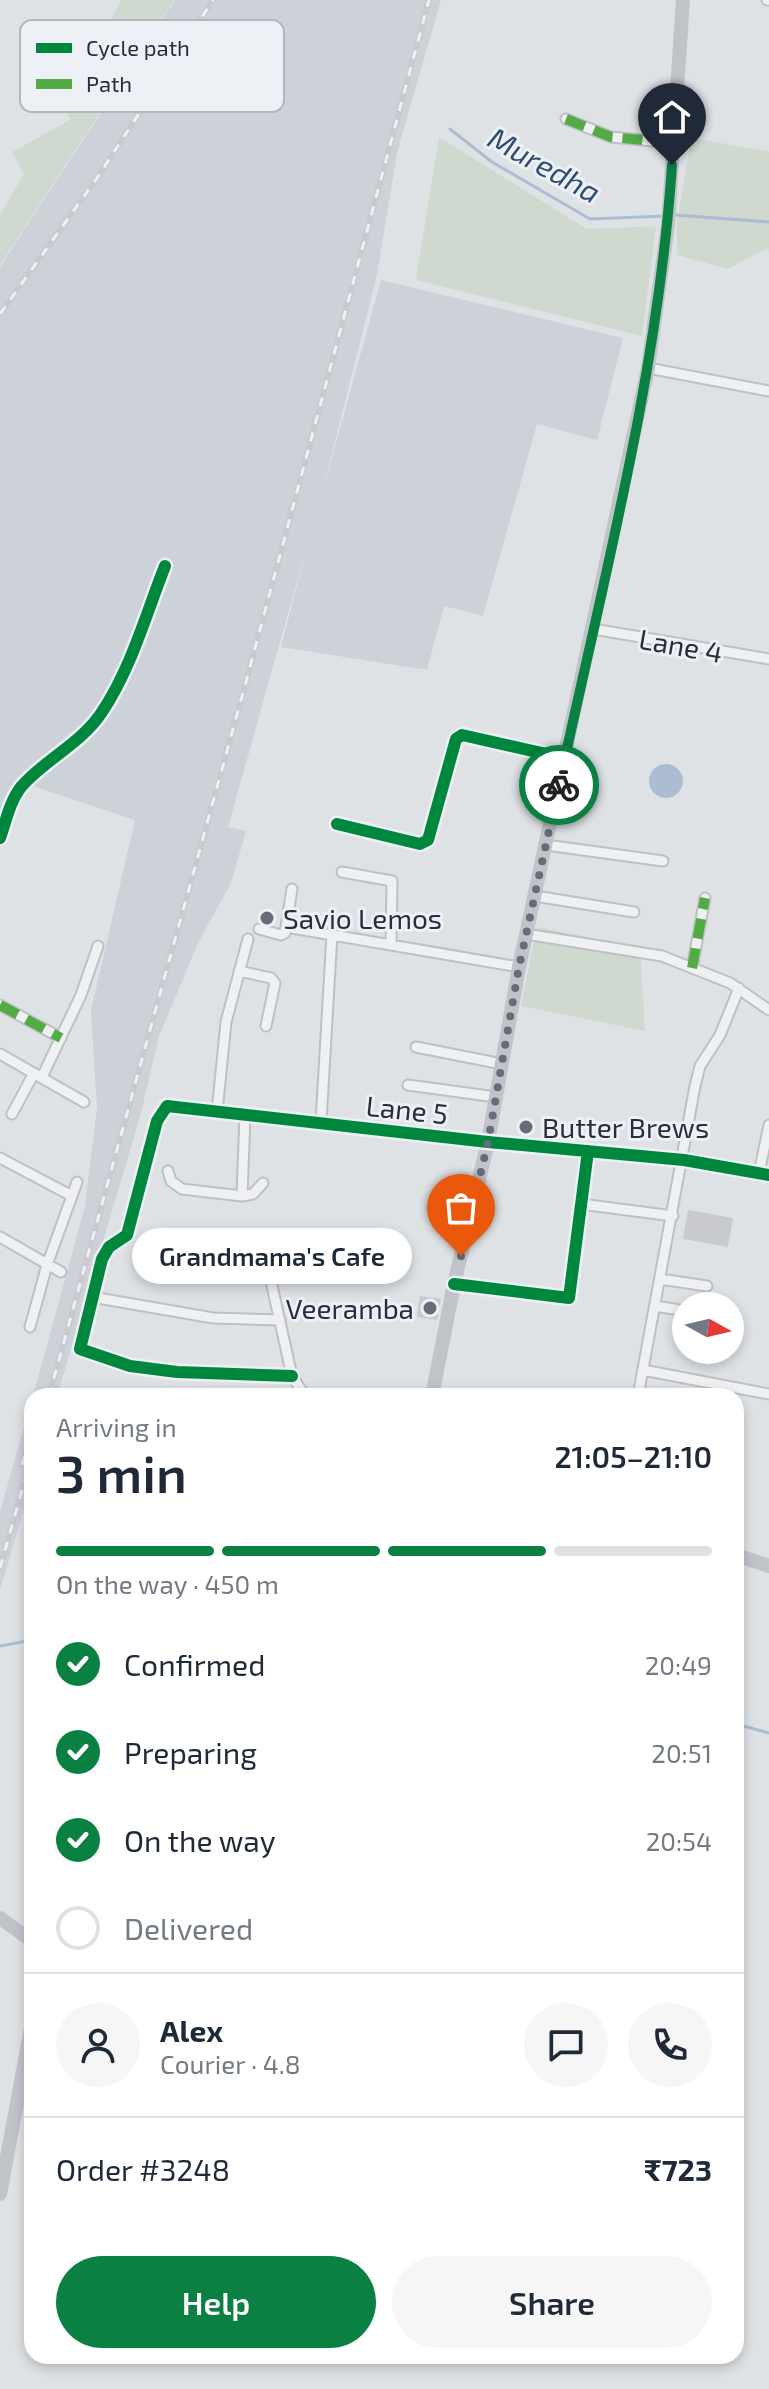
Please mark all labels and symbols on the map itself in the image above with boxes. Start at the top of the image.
legend [20,20,284,112]
text: Cycle path [86,34,190,60]
text: Path [86,70,132,96]
pin [638,83,706,165]
water label: Muredha [483,118,607,210]
street label: Lane 4 [636,621,726,669]
courier [519,745,599,825]
place label: Savio Lemos [283,901,442,935]
marker: Savio Lemos [258,909,276,927]
street label: Lane 5 [364,1088,450,1130]
place label: Butter Brews [542,1110,709,1144]
marker: Butter Brews [517,1118,535,1136]
pin [427,1174,495,1256]
callout: Grandmama's Cafe [133,1228,413,1284]
place label: Veeramba [285,1291,414,1325]
north arrow [672,1292,744,1364]
marker: Veeramba [421,1299,439,1317]

